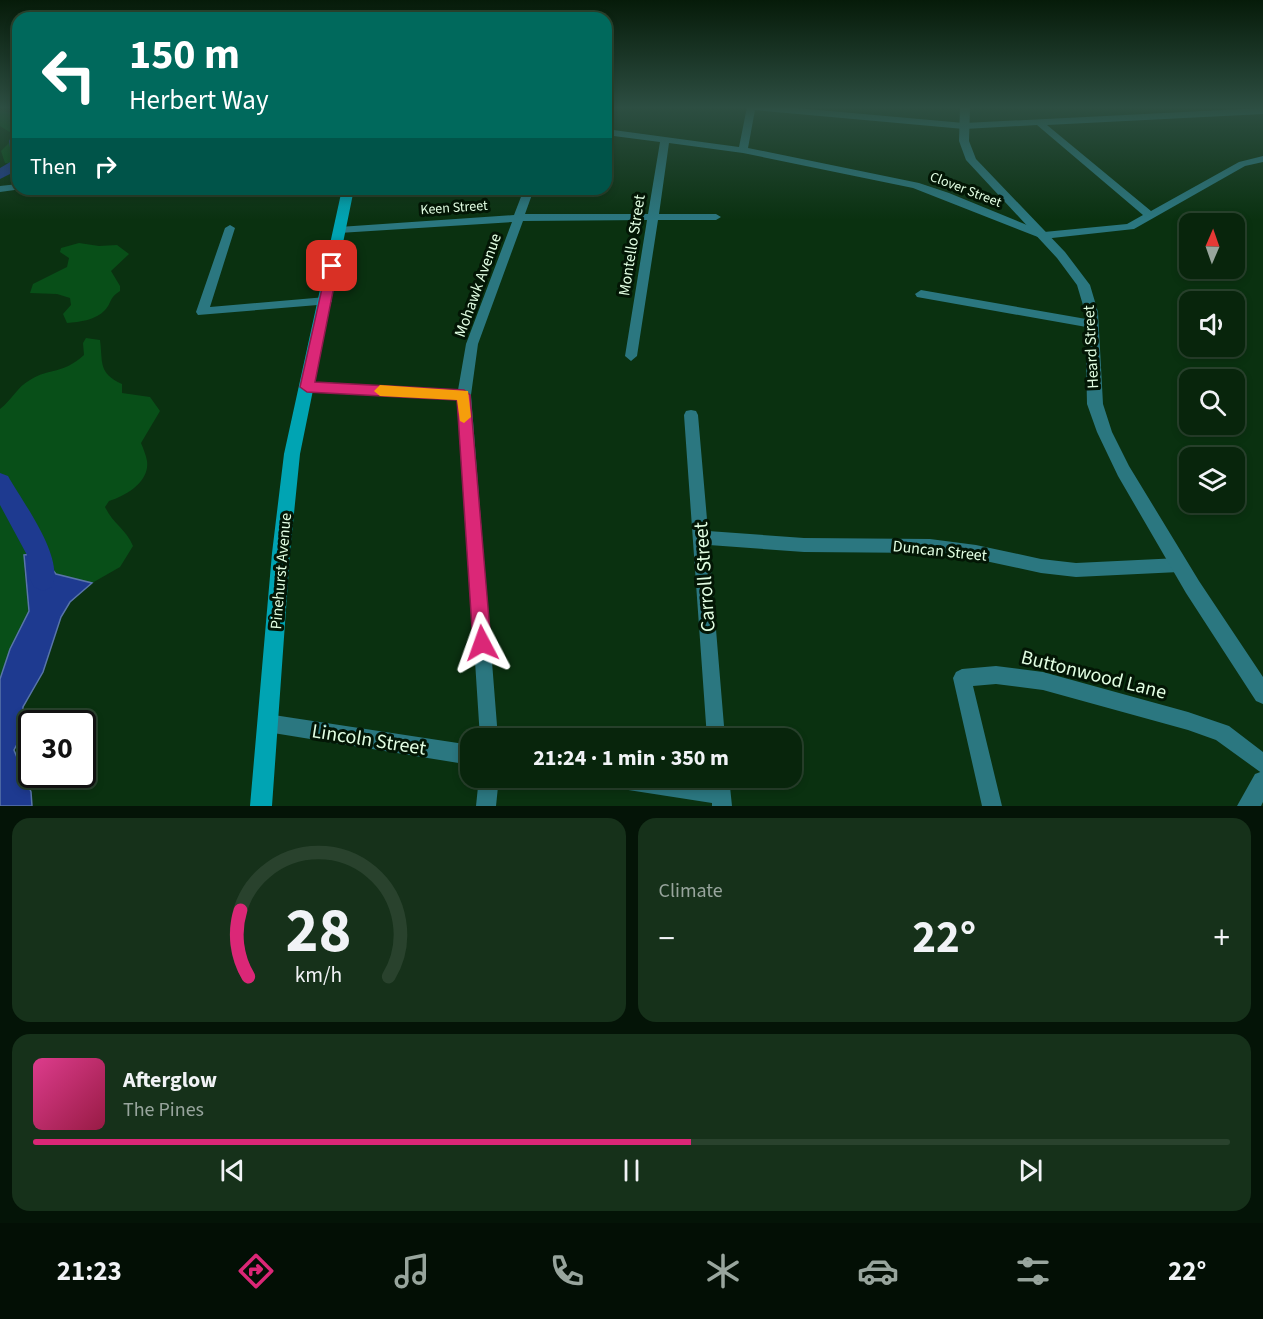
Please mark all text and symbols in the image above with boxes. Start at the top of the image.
text: 150 m [129,25,240,85]
icon: left [30,36,108,114]
text: Herbert Way [129,81,269,120]
icon: right [89,150,122,183]
text: Then [30,151,77,183]
street label: Clover Street [927,167,1005,213]
street label: Montello Street [613,192,651,297]
street label: Keen Street [420,196,489,220]
north arrow [1179,213,1245,279]
map controls [1179,213,1245,513]
street label: Mohawk Avenue [449,230,507,340]
pin [306,240,357,291]
icon: arrive [315,249,348,282]
button: sound [1179,291,1245,357]
street label: Heard Street [1078,304,1104,389]
button: search [1179,369,1245,435]
button: layers [1179,447,1245,513]
street label: Pinehurst Avenue [265,512,297,630]
street label: Carroll Street [687,521,723,633]
street label: Duncan Street [892,535,989,567]
position arrow [450,611,514,675]
street label: Buttonwood Lane [1018,643,1170,707]
speed limit sign: 30 [18,710,96,788]
street label: Lincoln Street [310,717,428,763]
text: 21:24 · 1 min · 350 m [533,742,729,774]
text: Climate [659,877,723,905]
text: 28 [286,887,352,976]
text: 22° [912,906,976,970]
text: − [659,915,675,962]
text: + [1214,915,1230,962]
text: km/h [295,960,343,991]
text: Afterglow [123,1064,217,1096]
text: The Pines [123,1096,204,1124]
icon: previous [216,1154,249,1187]
icon: pause [615,1154,648,1187]
icon: next [1014,1154,1047,1187]
icon: directions [235,1250,277,1292]
icon: music [391,1250,433,1292]
icon: phone [546,1250,588,1292]
icon: climate [702,1250,744,1292]
icon: car [857,1250,899,1292]
icon: filters [1012,1250,1054,1292]
text: 21:23 [57,1252,122,1291]
text: 22° [1168,1252,1206,1291]

